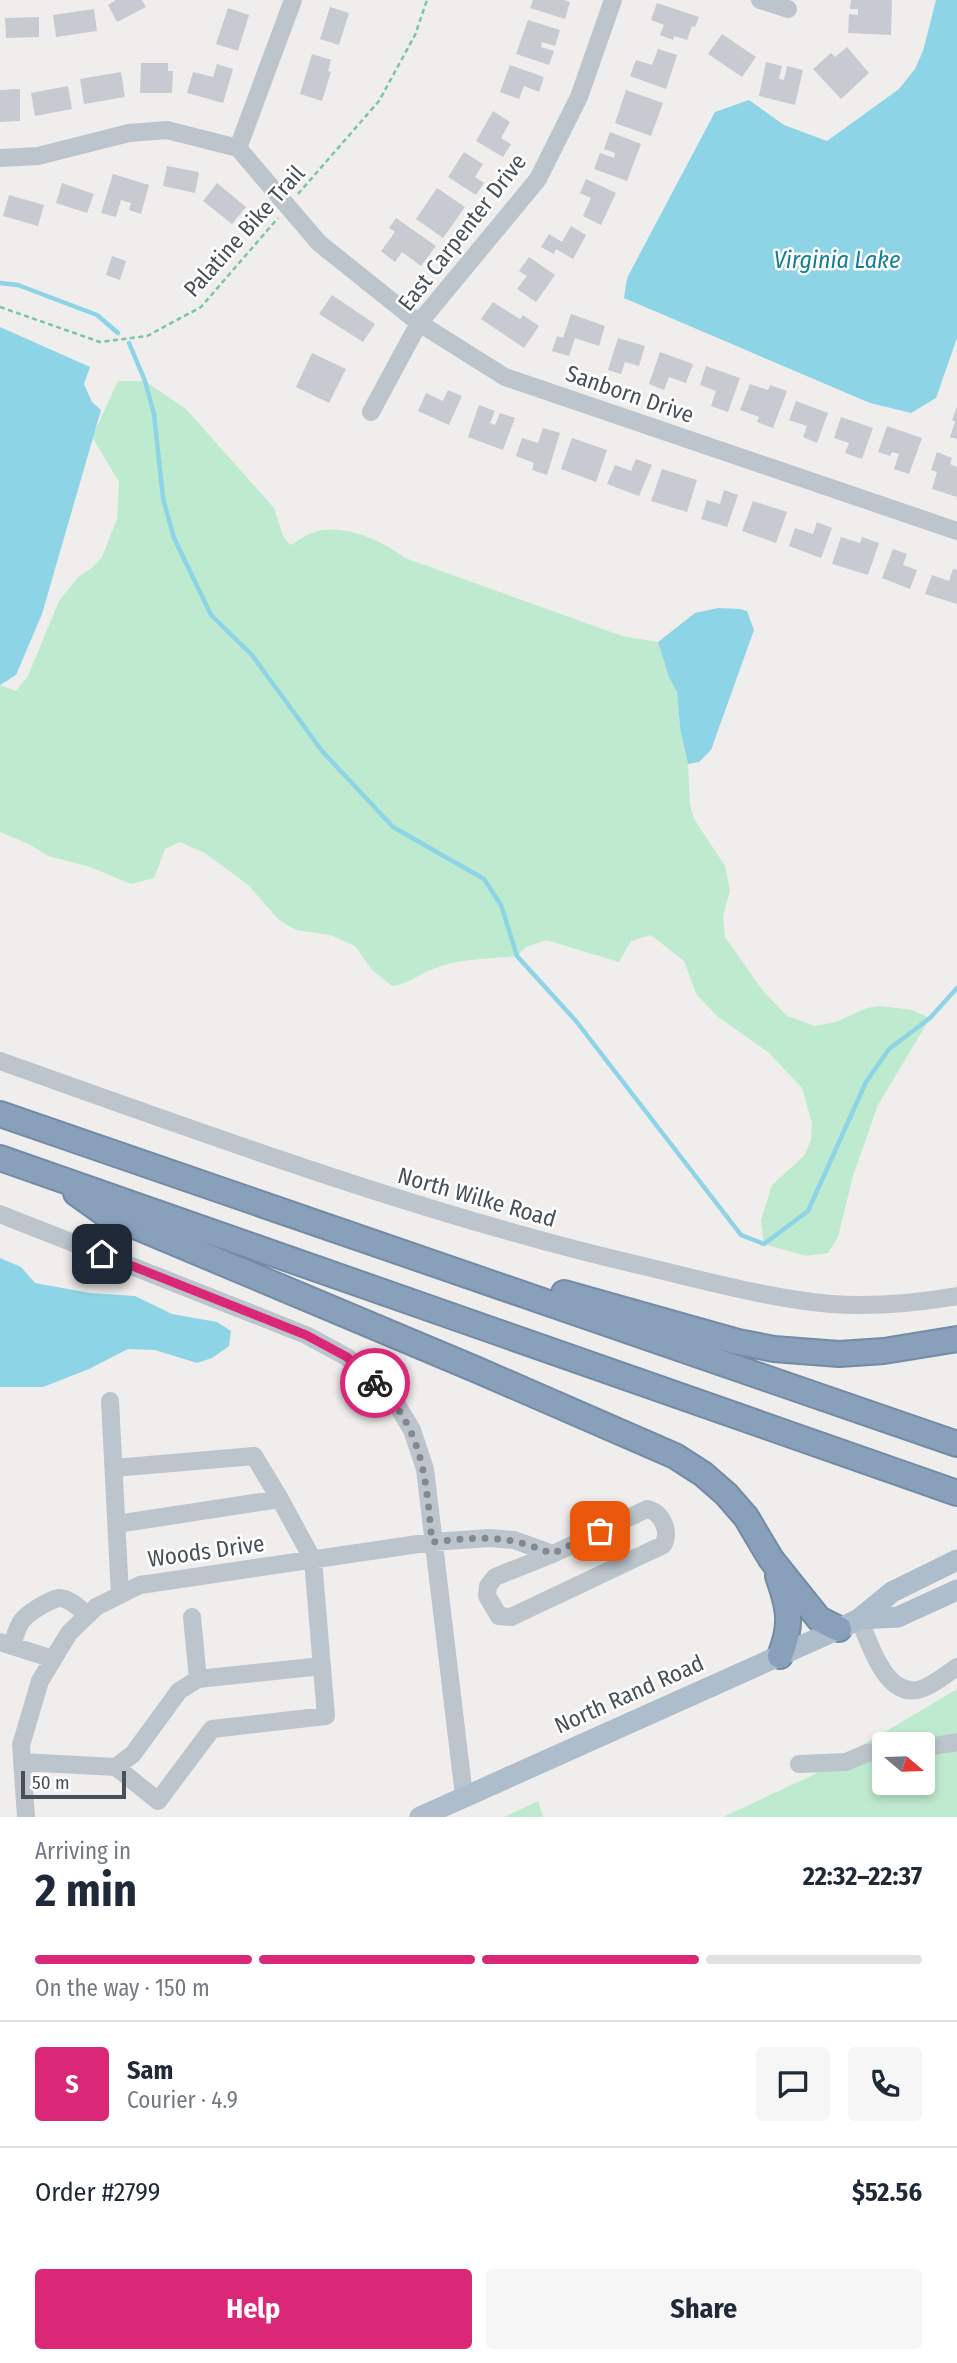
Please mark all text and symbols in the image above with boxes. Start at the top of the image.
street label: East Carpenter Drive [392,148,532,316]
street label: Palatine Bike Trail [178,159,310,303]
water label: Virginia Lake [774,246,900,274]
street label: Sanborn Drive [562,359,698,429]
street label: North Wilke Road [395,1161,559,1233]
pin [72,1224,132,1284]
icon: home [83,1235,121,1273]
courier [340,1348,410,1418]
icon: bike [356,1364,394,1402]
pin [570,1501,630,1561]
icon: bag [581,1512,619,1550]
street label: Woods Drive [146,1529,266,1573]
street label: North Rand Road [550,1649,708,1739]
north arrow [872,1732,934,1796]
map controls [872,1732,935,1795]
scale bar [21,1768,126,1800]
text: 50 m [32,1771,70,1794]
text: Arriving in [35,1837,131,1865]
text: 22:32–22:37 [803,1861,922,1892]
text: 2 min [35,1863,137,1918]
text: On the way · 150 m [35,1974,210,2002]
button: chat [756,2047,830,2121]
button: phone [848,2047,922,2121]
text: Sam [127,2055,173,2086]
text: S [65,2069,79,2100]
text: Courier · 4.9 [127,2086,238,2114]
text: Order #2799 [35,2177,160,2208]
text: $52.56 [852,2177,922,2208]
button: Help [35,2269,472,2349]
button: Share [486,2269,922,2349]

